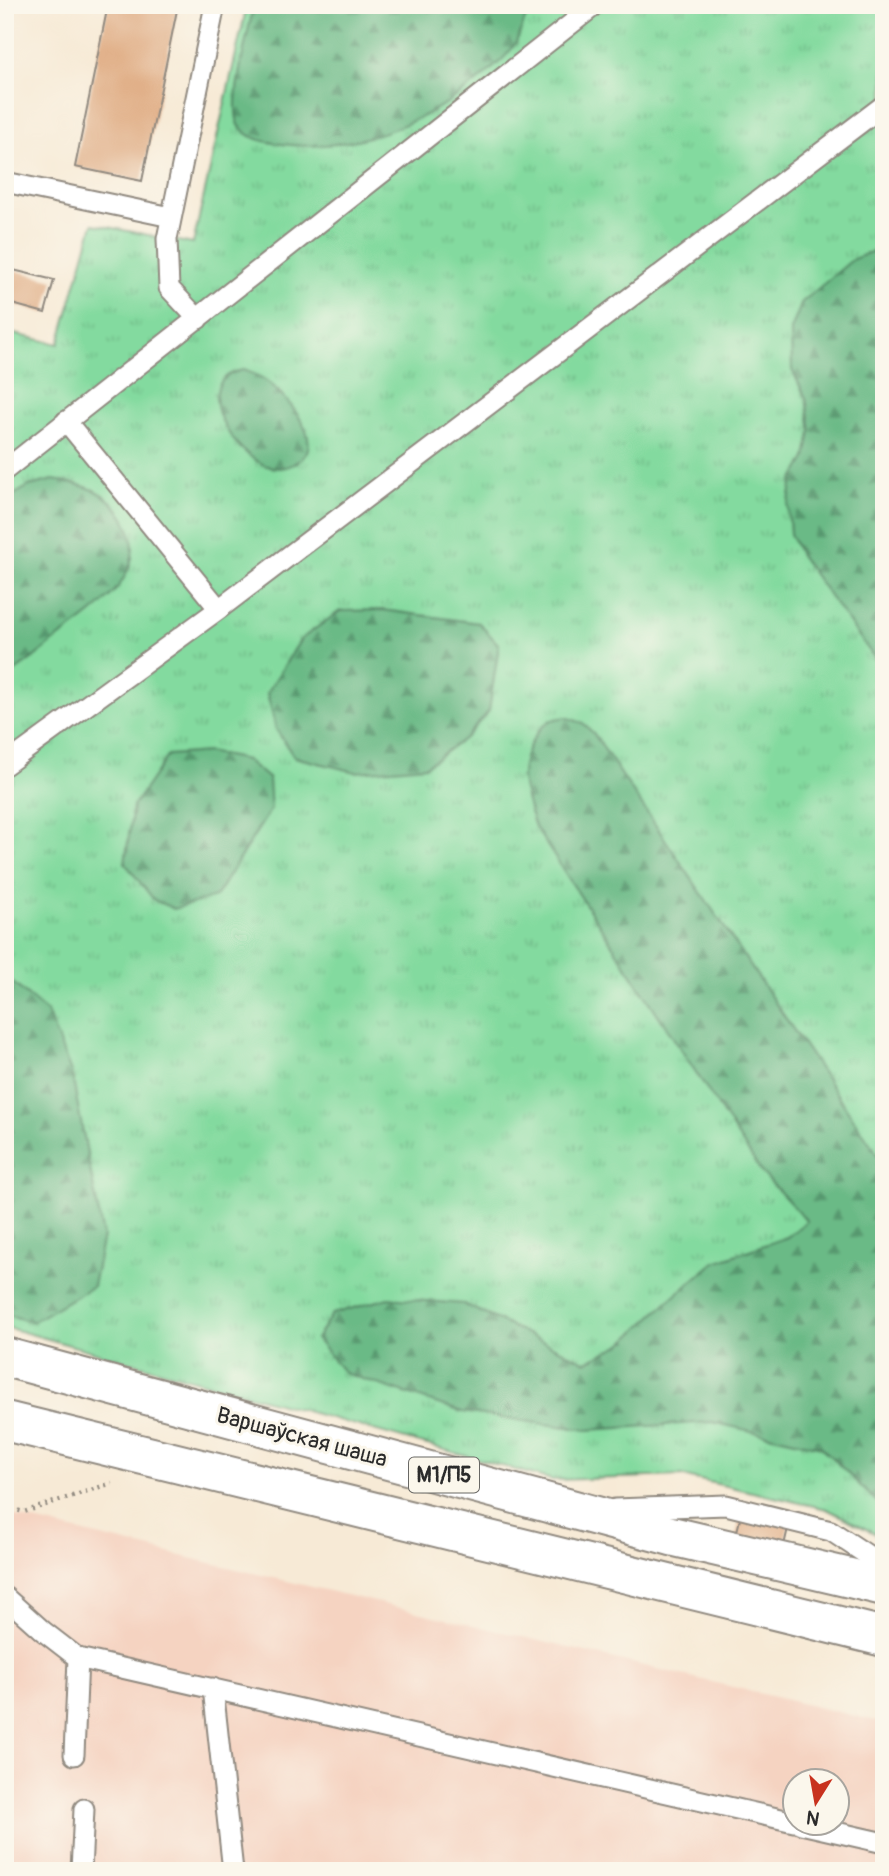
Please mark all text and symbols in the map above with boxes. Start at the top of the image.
street label: Варшаўская шаша [214,1400,390,1474]
road number: М1/П5 [409,1458,479,1492]
north arrow [780,1768,850,1838]
text: N [804,1805,822,1831]

